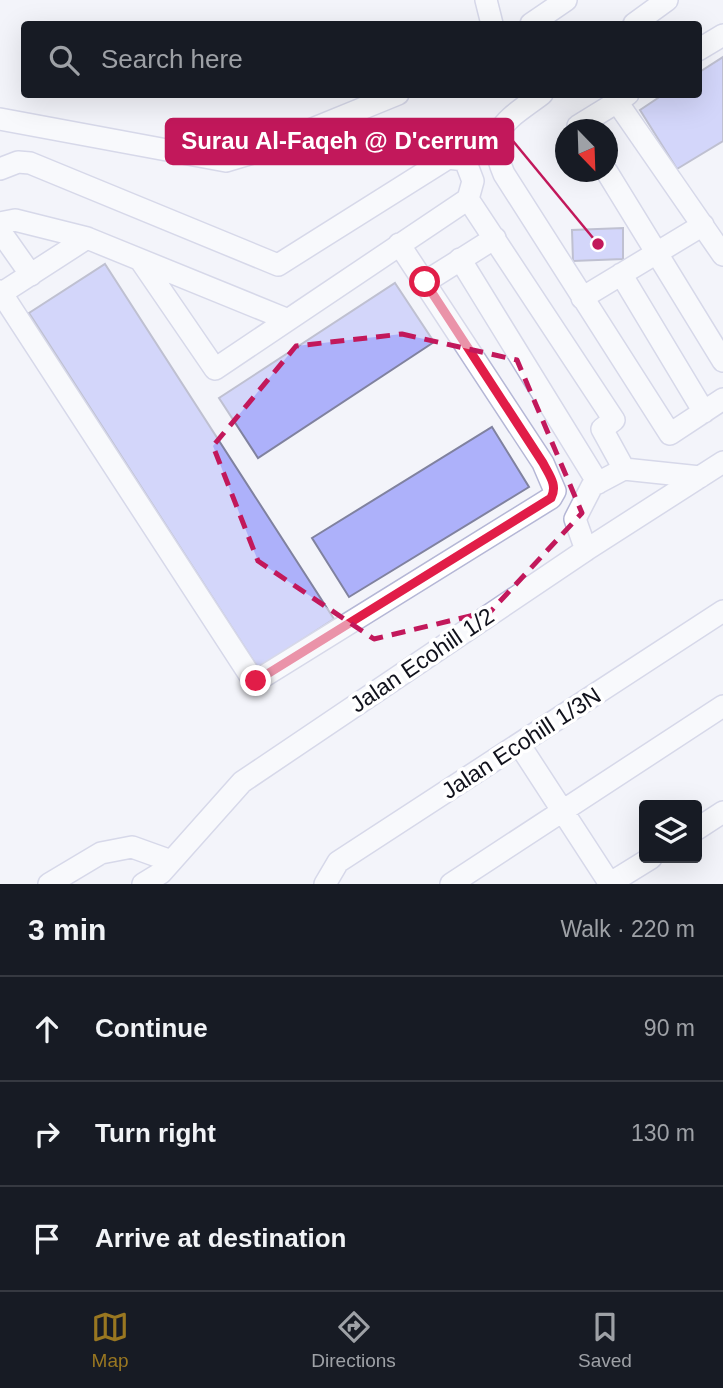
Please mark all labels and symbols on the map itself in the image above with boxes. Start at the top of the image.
callout: Surau Al-Faqeh @ D'cerrum [166,119,513,164]
north arrow [555,119,618,182]
text: Surau Al-Faqeh @ D'cerrum [181,127,499,154]
route start [409,266,440,297]
street label: Jalan Ecohill 1/2 [345,602,499,718]
route end [240,665,271,696]
street label: Jalan Ecohill 1/3N [437,682,605,804]

